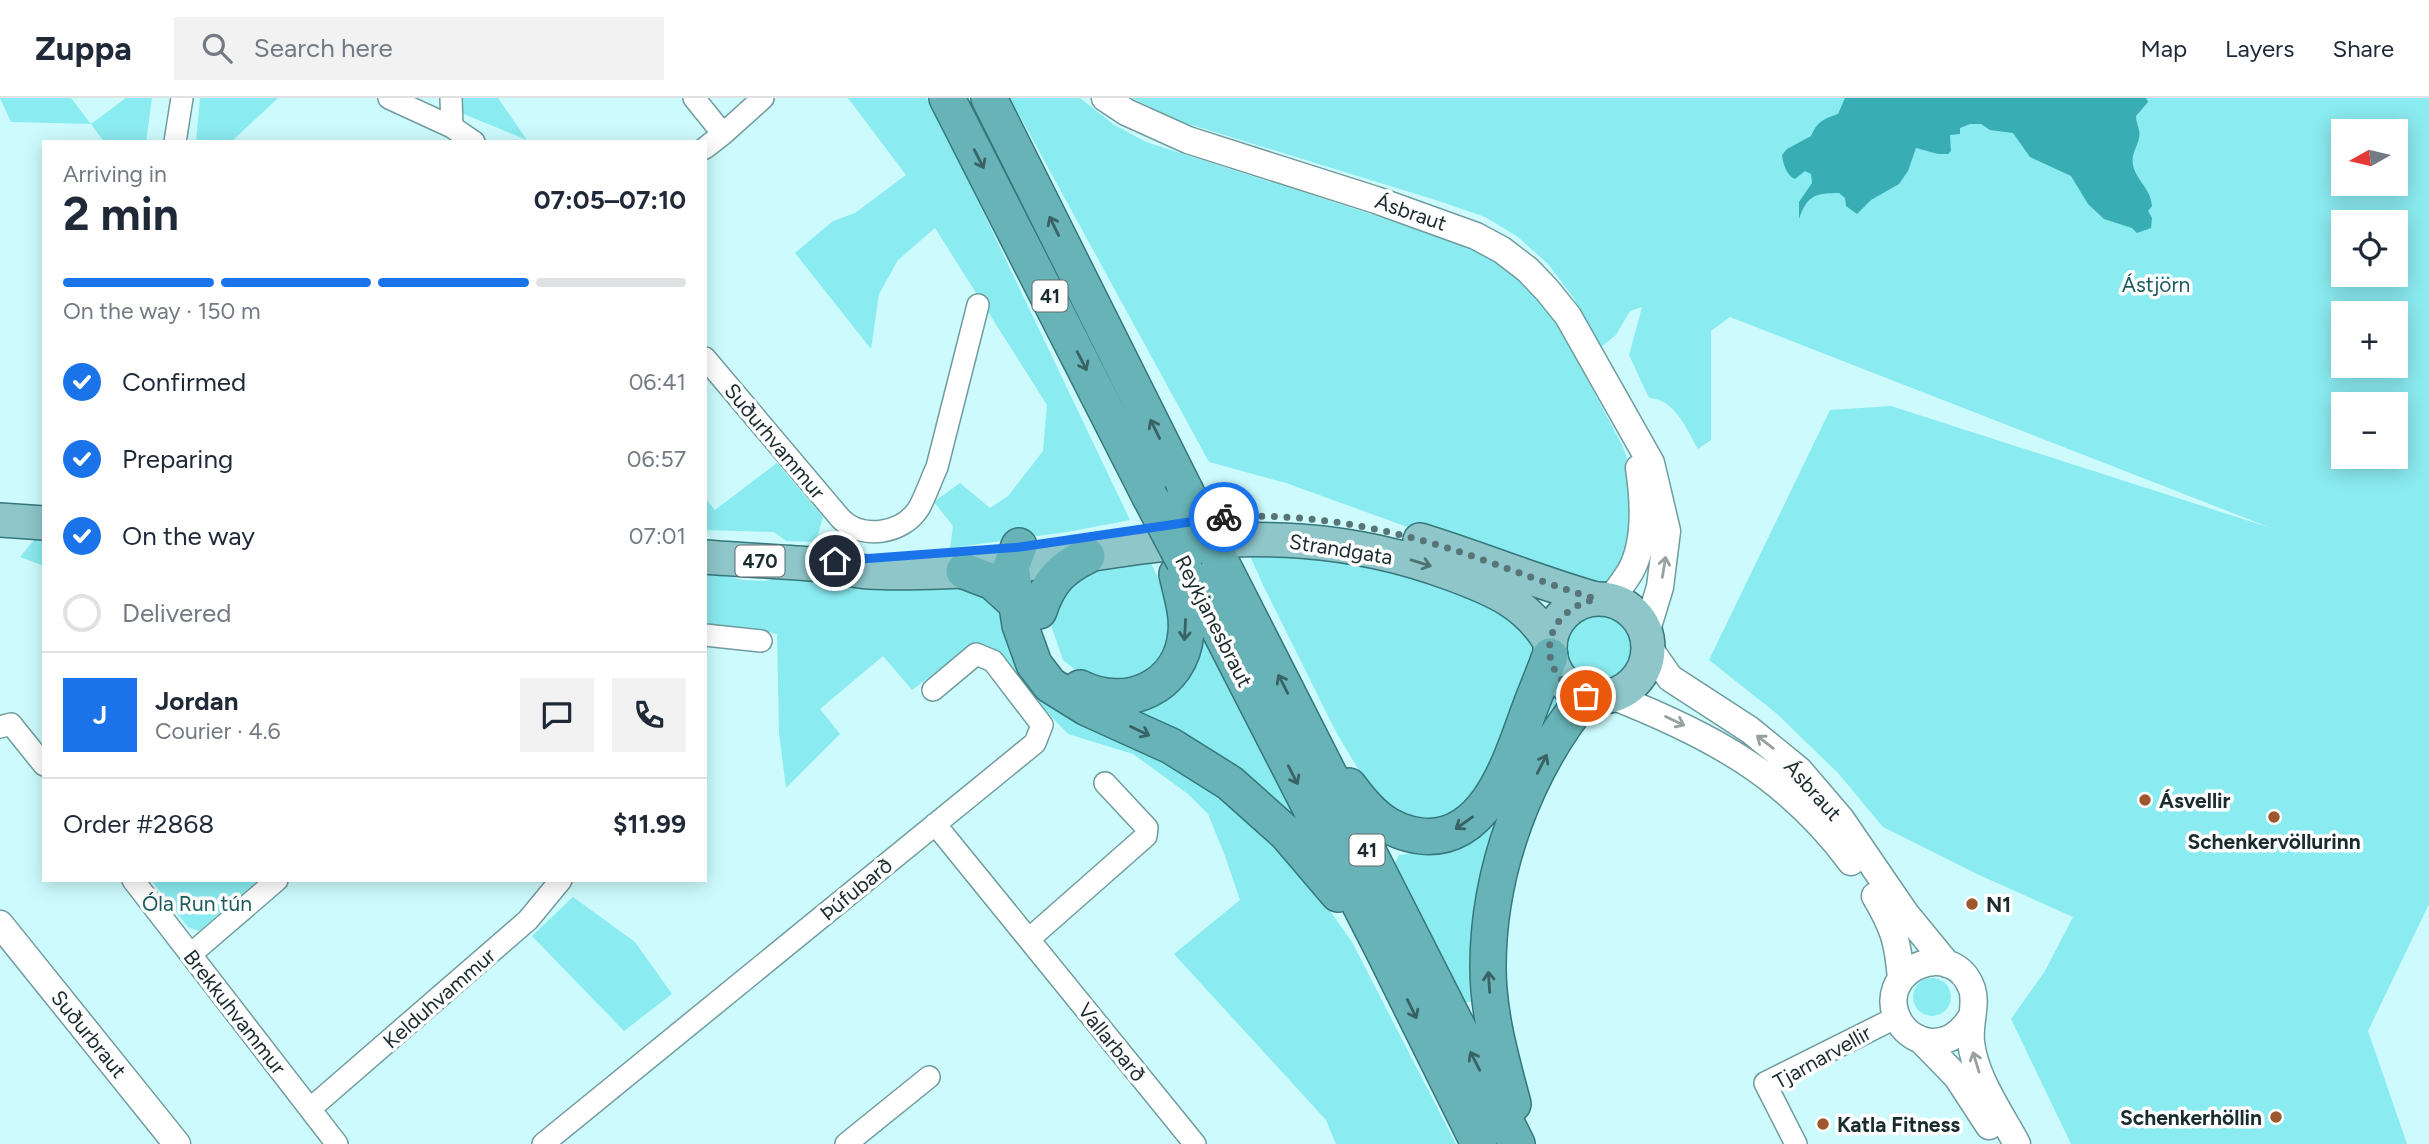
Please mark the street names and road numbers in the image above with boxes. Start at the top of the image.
street label: Ásbraut [1372,188,1450,236]
road number: 41 [1032,280,1068,312]
street label: Suðurhvammur [719,378,831,504]
street label: Strandgata [1288,528,1394,570]
road number: 470 [736,545,784,576]
street label: Reykjanesbraut [1170,551,1258,691]
street label: Ásbraut [1779,754,1847,826]
road number: 41 [1350,834,1384,866]
street label: Þúfubarð [815,852,897,926]
street label: Kelduhvammur [378,943,500,1053]
street label: Brekkuhvammur [179,945,291,1079]
street label: Suðurbraut [46,985,132,1083]
street label: Vallarbarð [1073,998,1151,1086]
street label: Tjarnarvellir [1769,1020,1875,1094]

